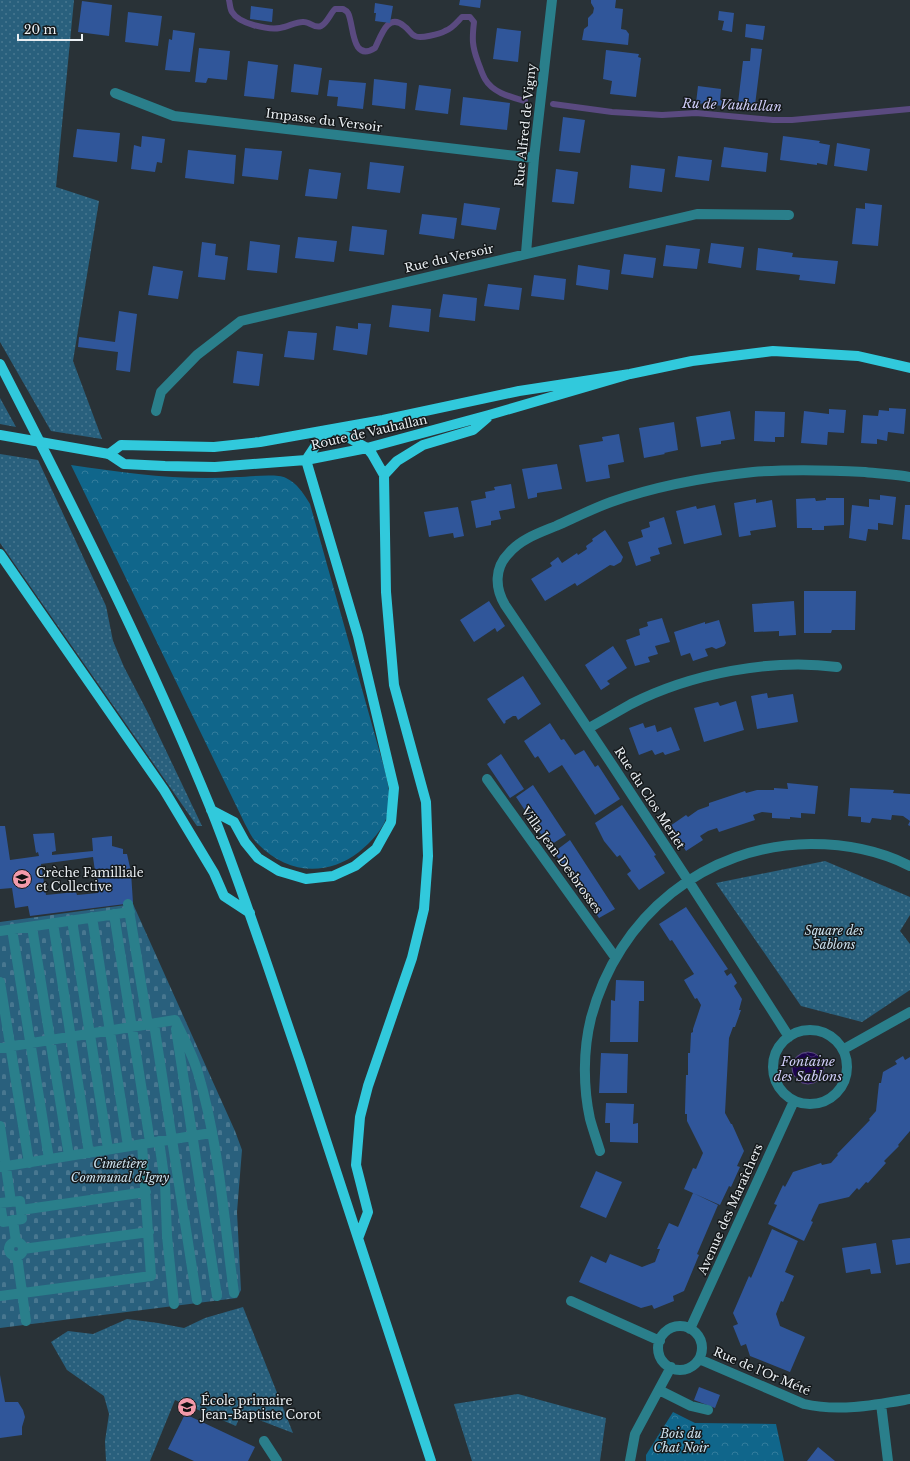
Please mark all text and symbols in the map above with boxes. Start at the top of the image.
scale bar [18,16,82,42]
text: 20 m [24,22,56,37]
street label: Rue Alfred de Vigny [511,62,539,187]
water label: Ru de Vauhallan [681,95,782,115]
street label: Impasse du Versoir [265,105,383,135]
street label: Rue du Versoir [403,240,495,276]
street label: Route de Vauhallan [310,411,428,453]
street label: Rue du Clos Merlet [611,744,689,852]
street label: Villa Jean Desbrosses [518,803,606,916]
place label: Crèche Familliale et Collective [36,865,144,894]
school or university icon: Crèche Familliale et Collective [11,868,33,890]
park label: Square des Sablons [805,923,864,952]
water label: Fontaine des Sablons [774,1053,842,1085]
street label: Avenue des Maraîchers [694,1141,766,1278]
park label: Cimetière Communal d'Igny [71,1156,170,1185]
street label: Rue de l'Or Mété [711,1344,813,1398]
place label: École primaire Jean-Baptiste Corot [199,1392,321,1422]
school or university icon: École primaire Jean-Baptiste Corot [176,1396,198,1418]
park label: Bois du Chat Noir [653,1426,709,1455]

